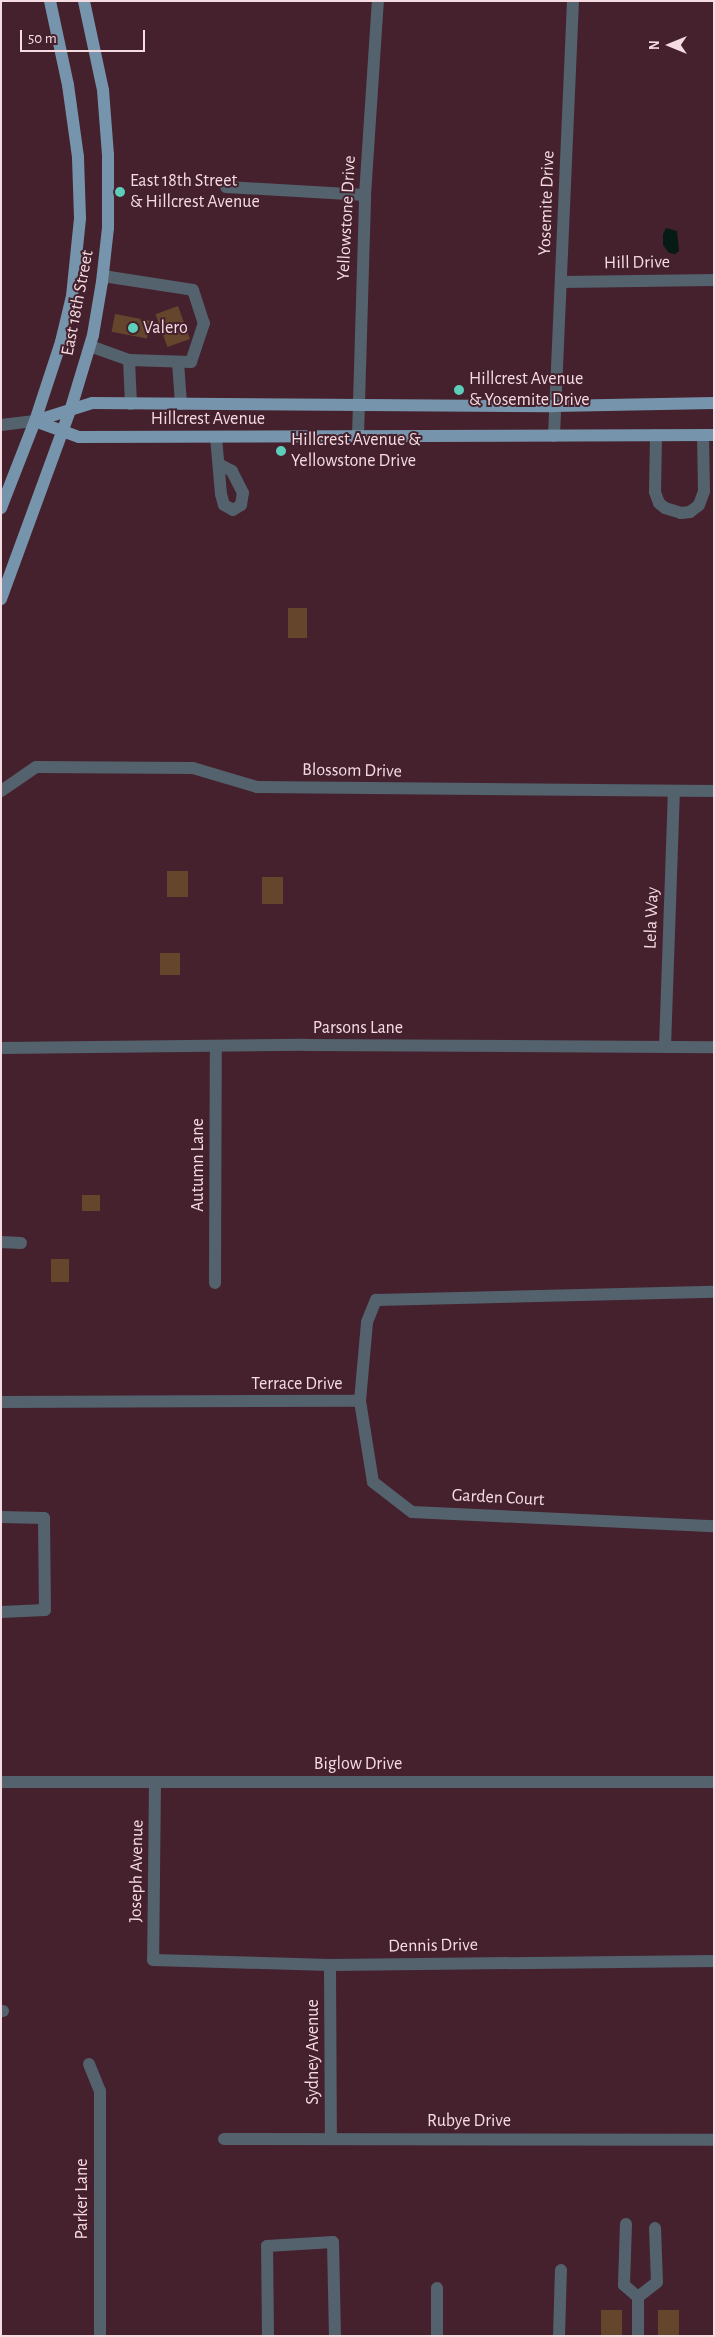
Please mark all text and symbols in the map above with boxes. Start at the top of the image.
scale bar [22,20,148,52]
north arrow [645,20,695,70]
text: 50 m [28,31,57,46]
text: N [648,40,662,50]
street label: Yosemite Drive [534,150,560,256]
street label: Yellowstone Drive [333,155,361,281]
place label: East 18th Street & Hillcrest Avenue [130,171,260,213]
marker: East 18th Street & Hillcrest Avenue [114,186,126,198]
street label: East 18th Street [57,248,99,358]
street label: Hill Drive [604,252,670,274]
place label: Valero [143,317,188,339]
marker: Valero [127,322,139,334]
place label: Hillcrest Avenue & Yosemite Drive [469,369,590,412]
marker: Hillcrest Avenue & Yosemite Drive [453,384,465,396]
street label: Hillcrest Avenue [151,408,265,430]
place label: Hillcrest Avenue & Yellowstone Drive [291,430,421,472]
marker: Hillcrest Avenue & Yellowstone Drive [275,445,287,457]
street label: Blossom Drive [302,759,402,783]
street label: Lela Way [640,887,664,949]
street label: Parsons Lane [313,1017,403,1039]
street label: Autumn Lane [187,1118,209,1212]
street label: Terrace Drive [251,1373,343,1395]
street label: Garden Court [451,1485,545,1511]
street label: Biglow Drive [314,1753,402,1775]
street label: Joseph Avenue [125,1819,149,1923]
street label: Dennis Drive [388,1934,478,1958]
street label: Sydney Avenue [302,1999,324,2105]
street label: Rubye Drive [427,2110,511,2132]
street label: Parker Lane [71,2158,93,2240]

